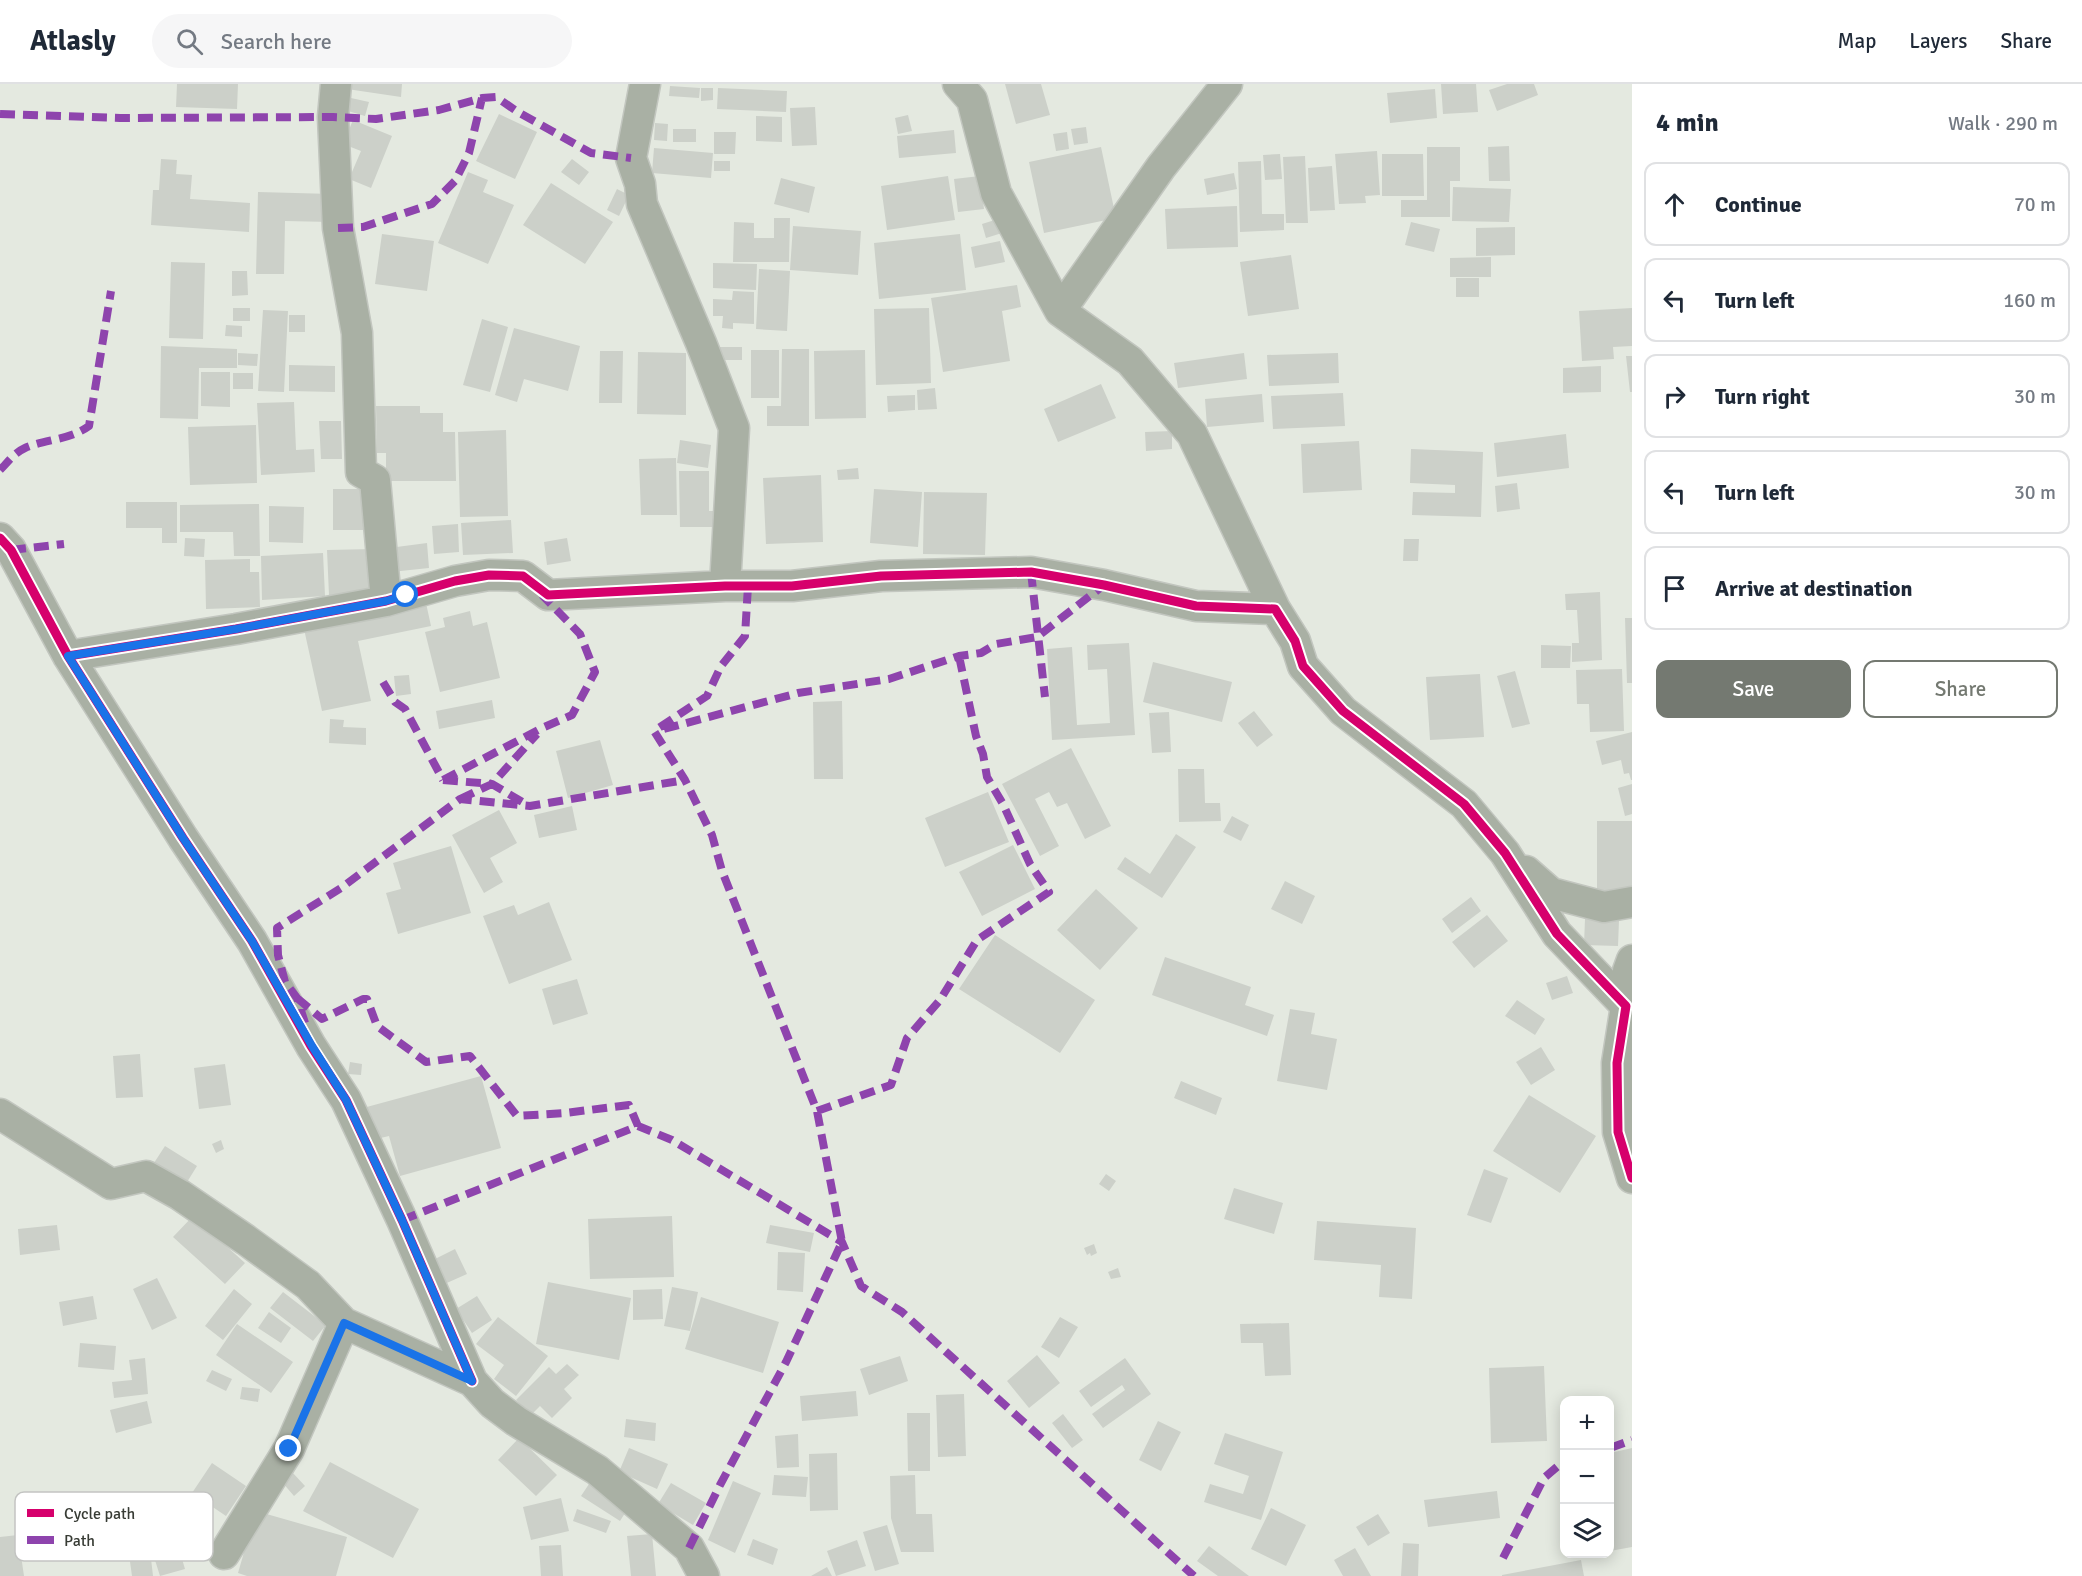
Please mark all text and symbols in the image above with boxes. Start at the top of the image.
search box [152,14,572,68]
text: Atlasly [30,24,116,58]
icon: search [173,25,206,58]
text: Search here [221,28,332,55]
text: Map [1838,28,1876,54]
text: Layers [1909,28,1967,54]
text: Share [2000,28,2052,54]
text: 4 min [1656,107,1719,139]
text: Walk · 290 m [1948,111,2058,136]
icon: ahead [1658,188,1691,221]
text: Continue [1715,191,1802,218]
text: 70 m [2014,192,2056,217]
icon: left [1658,284,1691,317]
text: Turn left [1715,287,1795,314]
text: 160 m [2003,288,2056,313]
icon: right [1658,380,1691,413]
text: Turn right [1715,383,1810,410]
text: 30 m [2014,384,2056,409]
icon: left [1658,476,1691,509]
text: Turn left [1715,479,1795,506]
text: 30 m [2014,480,2056,505]
icon: arrive [1658,572,1691,605]
text: Arrive at destination [1715,575,1912,602]
route start [392,581,418,607]
button: Save [1656,660,1851,718]
button: Share [1863,660,2058,718]
map controls [1560,1396,1614,1558]
button: + [1560,1396,1614,1450]
route end [275,1435,301,1461]
button: − [1560,1450,1614,1504]
legend [15,1492,213,1561]
text: Cycle path [64,1504,135,1524]
button: layers [1560,1504,1614,1558]
text: Path [64,1531,95,1551]

